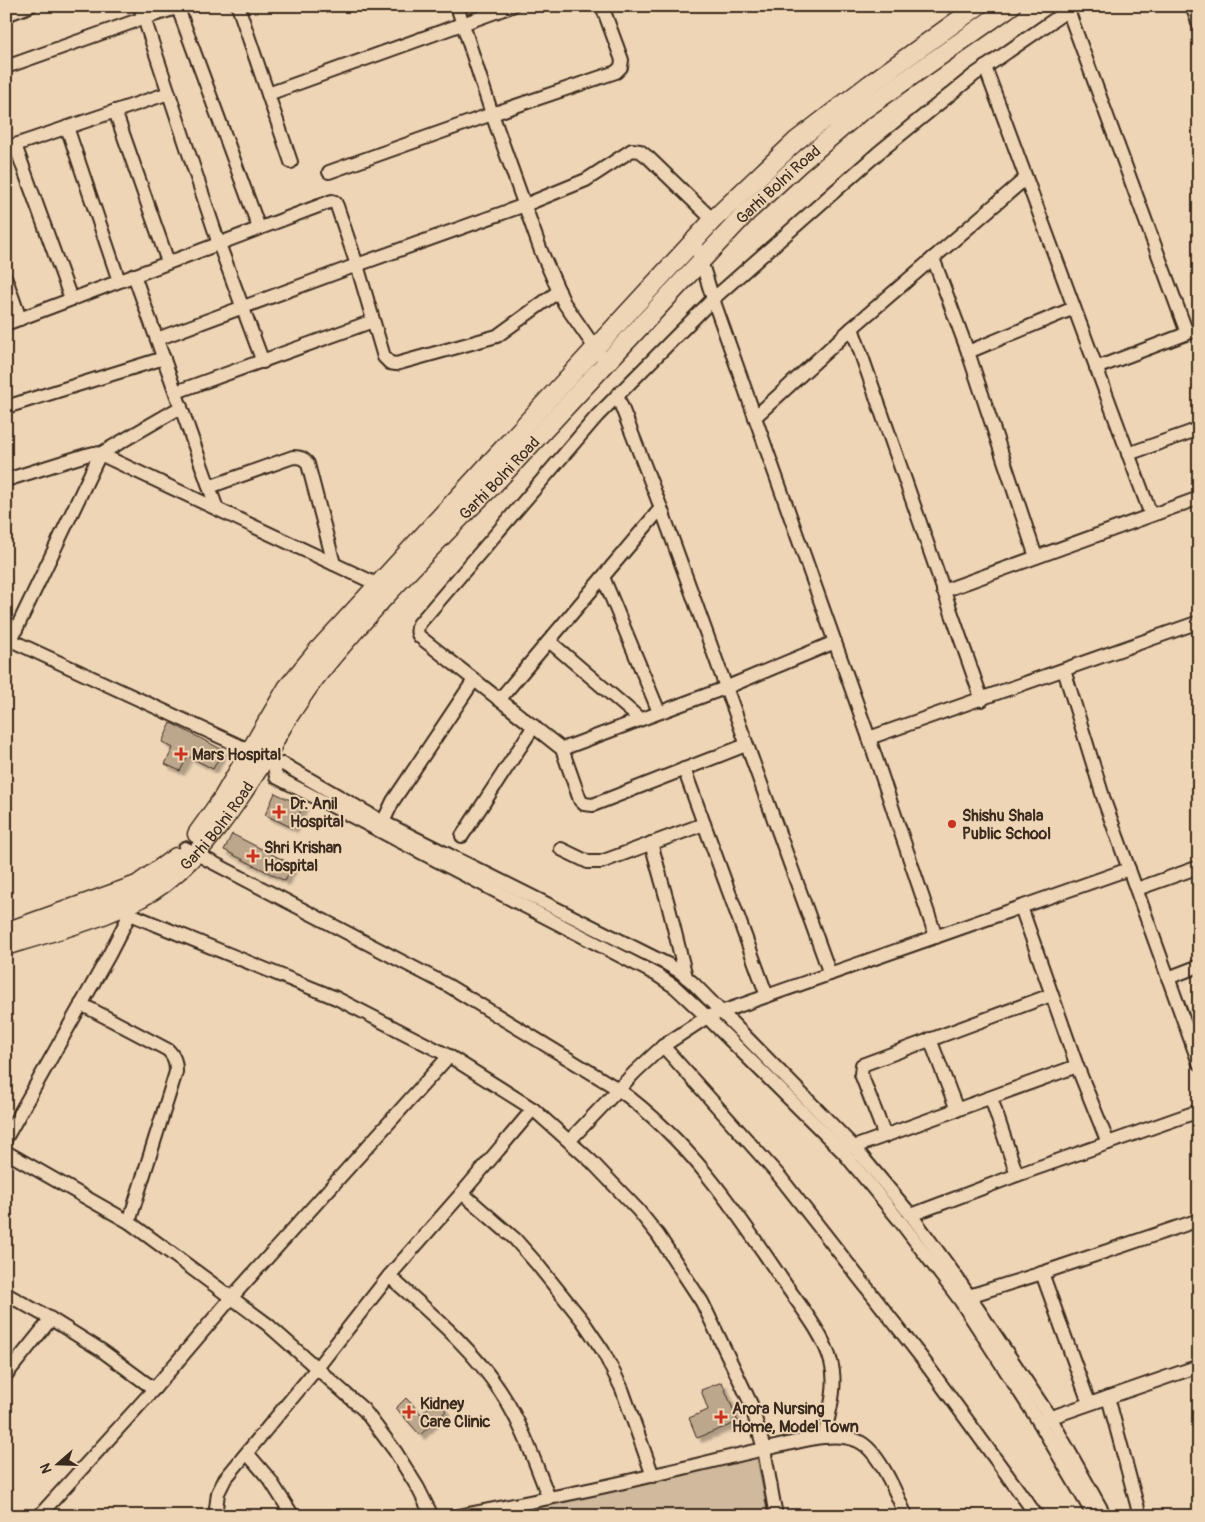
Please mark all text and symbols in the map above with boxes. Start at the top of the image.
street label: Garhi Bolni Road [732,141,825,229]
street label: Garhi Bolni Road [455,432,544,524]
place label: Mars Hospital [192,745,281,765]
marker: Mars Hospital [174,747,188,761]
street label: Garhi Bolni Road [176,778,258,875]
place label: Dr. Anil Hospital [290,794,344,832]
marker: Dr. Anil Hospital [272,805,286,819]
place label: Shishu Shala Public School [962,806,1051,844]
marker: Shishu Shala Public School [946,818,958,830]
place label: Shri Krishan Hospital [264,838,342,876]
marker: Shri Krishan Hospital [246,849,260,863]
place label: Kidney Care Clinic [420,1394,490,1432]
place label: Arora Nursing Home, Model Town [732,1399,859,1437]
marker: Kidney Care Clinic [402,1405,416,1419]
marker: Arora Nursing Home, Model Town [714,1410,728,1424]
north arrow [32,1440,82,1490]
text: N [37,1461,56,1476]

